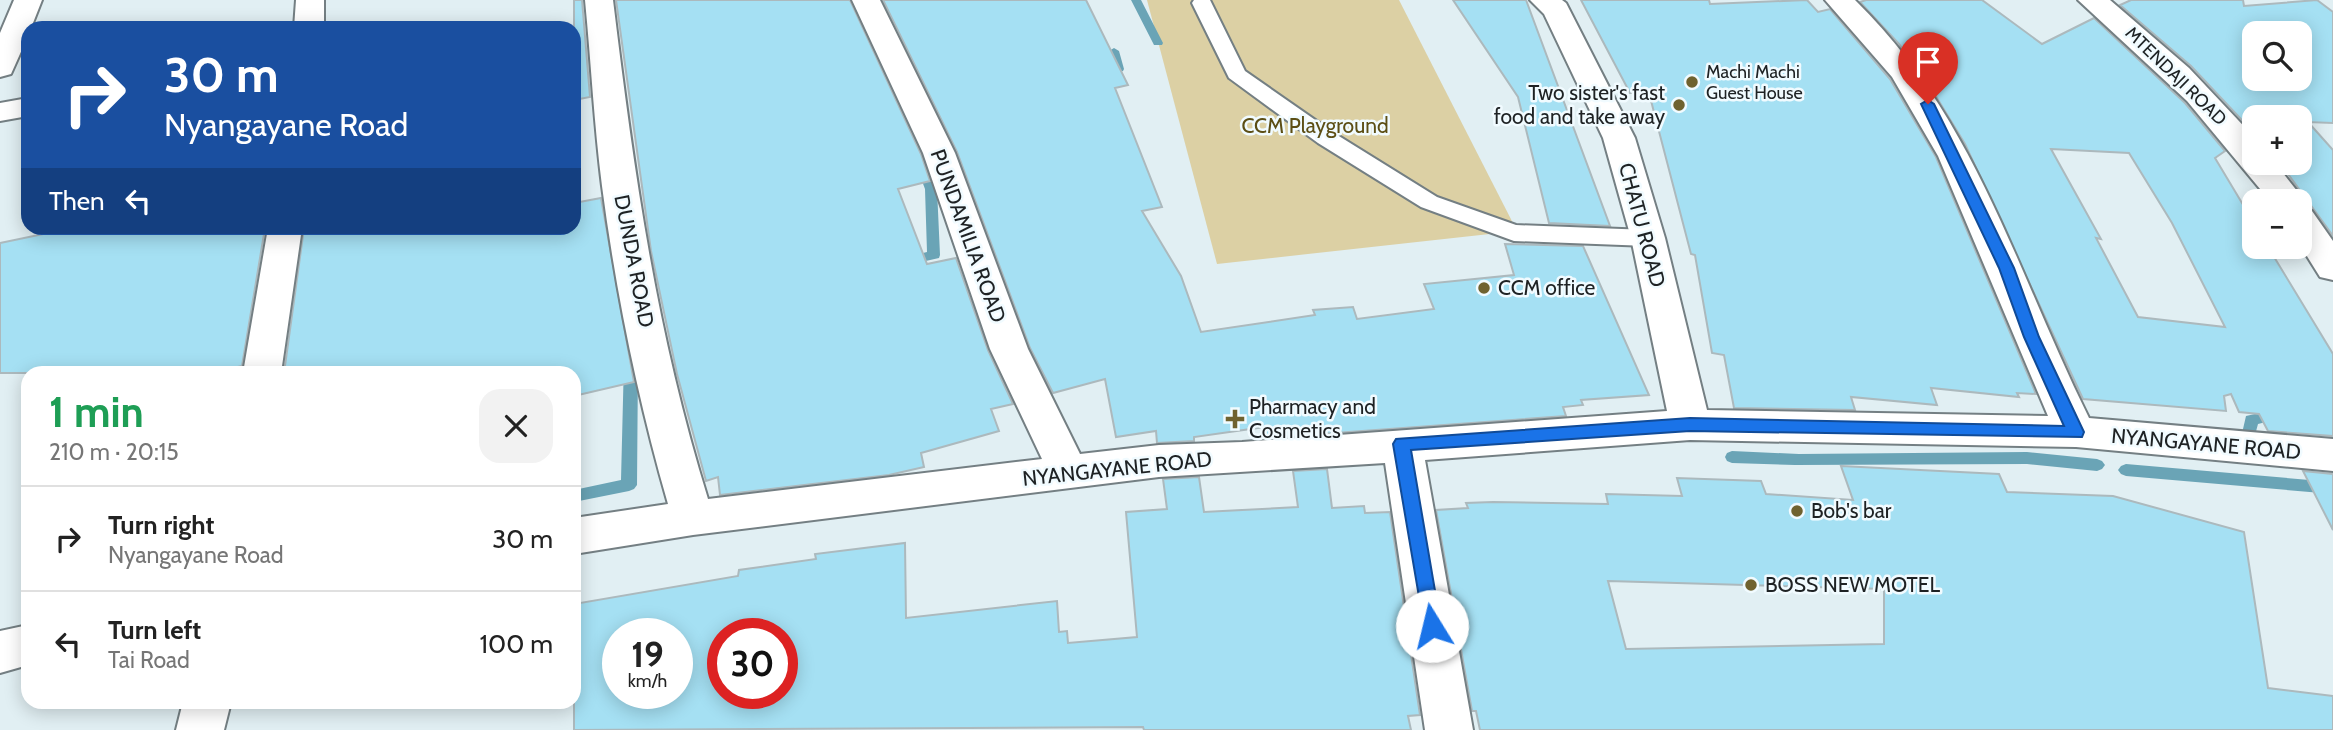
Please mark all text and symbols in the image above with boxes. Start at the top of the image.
map controls [2242,21,2312,259]
button: search [2242,21,2312,91]
street label: MTENDAJI ROAD [2121,22,2231,130]
pin [1898,32,1958,104]
icon: arrive [1909,43,1947,81]
text: 30 m [164,45,279,104]
icon: right [49,49,140,140]
place label: Machi Machi Guest House [1706,61,1803,104]
marker: Machi Machi Guest House [1684,74,1700,90]
place label: Two sister's fast food and take away [1494,80,1665,129]
marker: Two sister's fast food and take away [1671,97,1687,113]
text: Nyangayane Road [164,105,408,144]
button: + [2242,105,2312,175]
park label: CCM Playground [1241,113,1389,138]
street label: PUNDAMILIA ROAD [925,146,1011,326]
street label: CHATU ROAD [1614,160,1671,290]
icon: left [119,182,157,220]
text: Then [49,185,105,217]
button: − [2242,189,2312,259]
street label: DUNDA ROAD [609,192,660,329]
place label: CCM office [1498,275,1596,300]
marker: CCM office [1476,280,1492,296]
text: 1 min [49,386,144,438]
button: close [479,389,553,463]
place label: Pharmacy and Cosmetics [1249,394,1376,443]
marker: Pharmacy and Cosmetics [1227,411,1243,427]
street label: NYANGAYANE ROAD [2110,423,2302,464]
text: 210 m · 20:15 [49,438,179,466]
street label: NYANGAYANE ROAD [1021,446,1213,491]
place label: Bob's bar [1811,498,1892,523]
marker: Bob's bar [1789,503,1805,519]
text: Turn right [108,509,214,541]
icon: right [49,520,87,558]
text: 30 m [492,523,553,555]
text: Nyangayane Road [108,541,284,569]
place label: BOSS NEW MOTEL [1765,572,1940,597]
marker: BOSS NEW MOTEL [1743,577,1759,593]
position arrow [1395,589,1469,663]
text: Turn left [108,614,201,646]
speed limit sign: 30 [707,618,798,709]
icon: left [49,625,87,663]
text: 100 m [480,628,553,660]
text: 19 [631,633,664,676]
text: Tai Road [108,646,190,674]
text: km/h [628,670,667,692]

